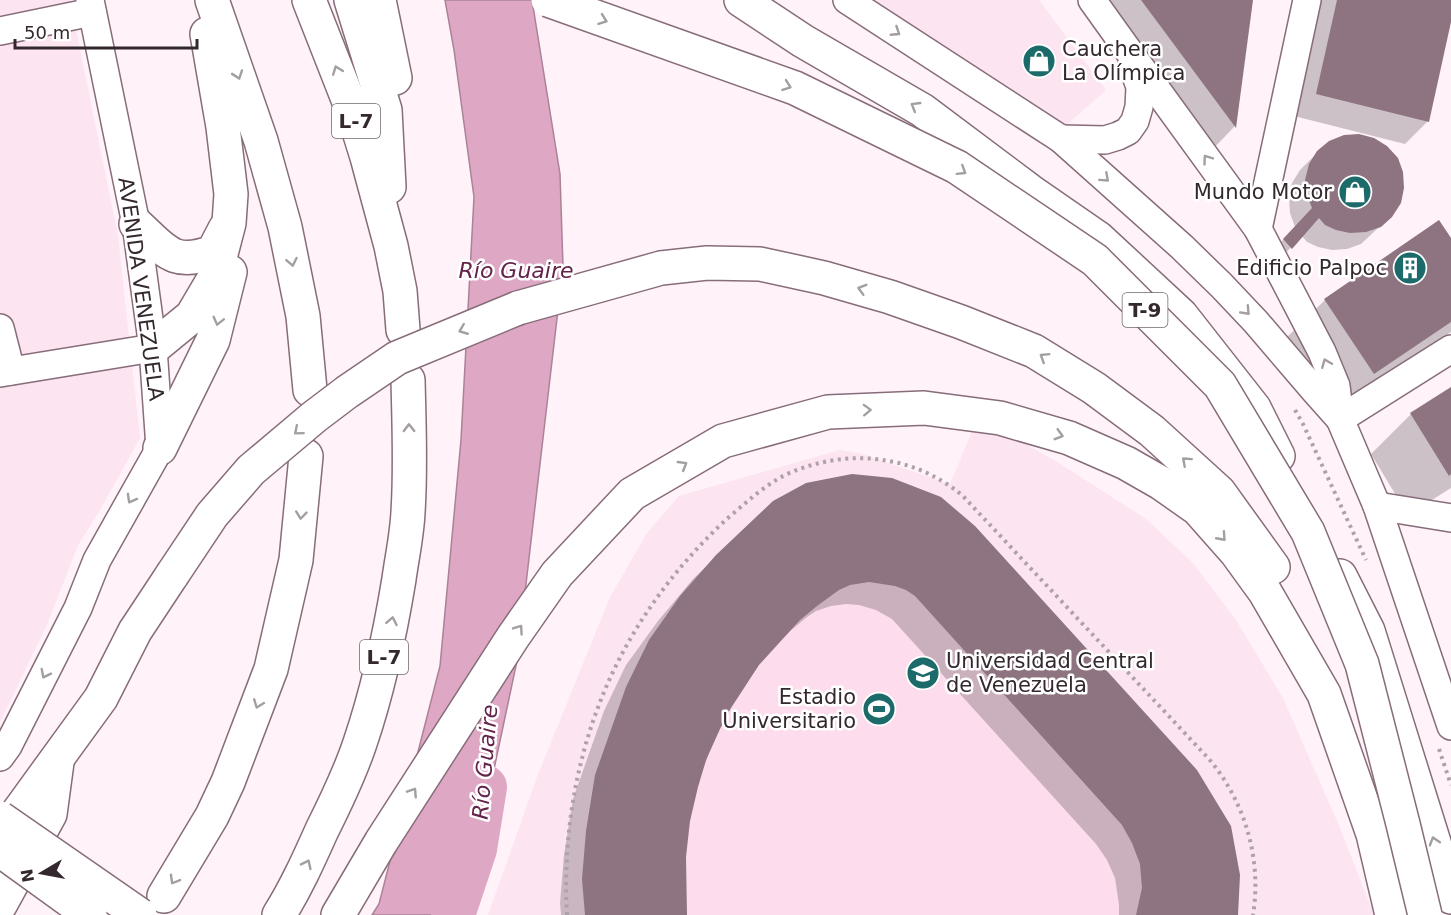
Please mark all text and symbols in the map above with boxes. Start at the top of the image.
scale bar [15,12,196,50]
one-way arrow [597,12,608,25]
text: 50 m [24,22,70,43]
one-way arrow [889,25,900,36]
place label: Cauchera La Olímpica [1062,37,1185,85]
shop icon: Cauchera La Olímpica [1021,43,1057,79]
one-way arrow [332,65,344,76]
one-way arrow [231,69,244,80]
one-way arrow [781,78,792,91]
one-way arrow [911,101,921,113]
road number: L-7 [332,104,380,138]
one-way arrow [1203,154,1214,165]
one-way arrow [955,164,966,175]
one-way arrow [1098,171,1108,182]
shop icon: Mundo Motor [1337,174,1373,210]
street label: AVENIDA VENEZUELA [113,176,169,403]
place label: Mundo Motor [1194,180,1332,204]
building icon: Edificio Palpoc [1392,250,1428,286]
place label: Edificio Palpoc [1236,256,1387,280]
one-way arrow [285,257,298,267]
water label: Río Guaire [458,258,574,283]
one-way arrow [857,284,868,296]
road number: T-9 [1122,293,1168,327]
one-way arrow [1239,305,1250,315]
one-way arrow [212,316,225,326]
one-way arrow [459,323,470,335]
one-way arrow [1040,353,1050,365]
one-way arrow [1321,358,1334,368]
one-way arrow [863,404,872,417]
one-way arrow [294,423,305,434]
one-way arrow [403,423,416,432]
one-way arrow [1053,428,1064,440]
one-way arrow [1182,457,1193,468]
one-way arrow [677,460,687,472]
one-way arrow [127,493,138,503]
one-way arrow [295,510,308,519]
one-way arrow [1215,530,1226,541]
one-way arrow [385,617,398,627]
one-way arrow [512,624,523,635]
road number: L-7 [360,640,408,674]
place label: Universidad Central de Venezuela [946,649,1154,697]
school or university icon: Universidad Central de Venezuela [905,655,941,691]
one-way arrow [40,667,52,678]
place label: Estadio Universitario [722,685,856,733]
sports icon: Estadio Universitario [861,691,897,727]
one-way arrow [252,698,265,709]
water label: Río Guaire [468,704,502,820]
one-way arrow [405,788,416,799]
one-way arrow [1428,836,1441,847]
north arrow [12,843,72,903]
one-way arrow [299,859,311,870]
text: N [17,867,38,884]
one-way arrow [170,873,181,884]

